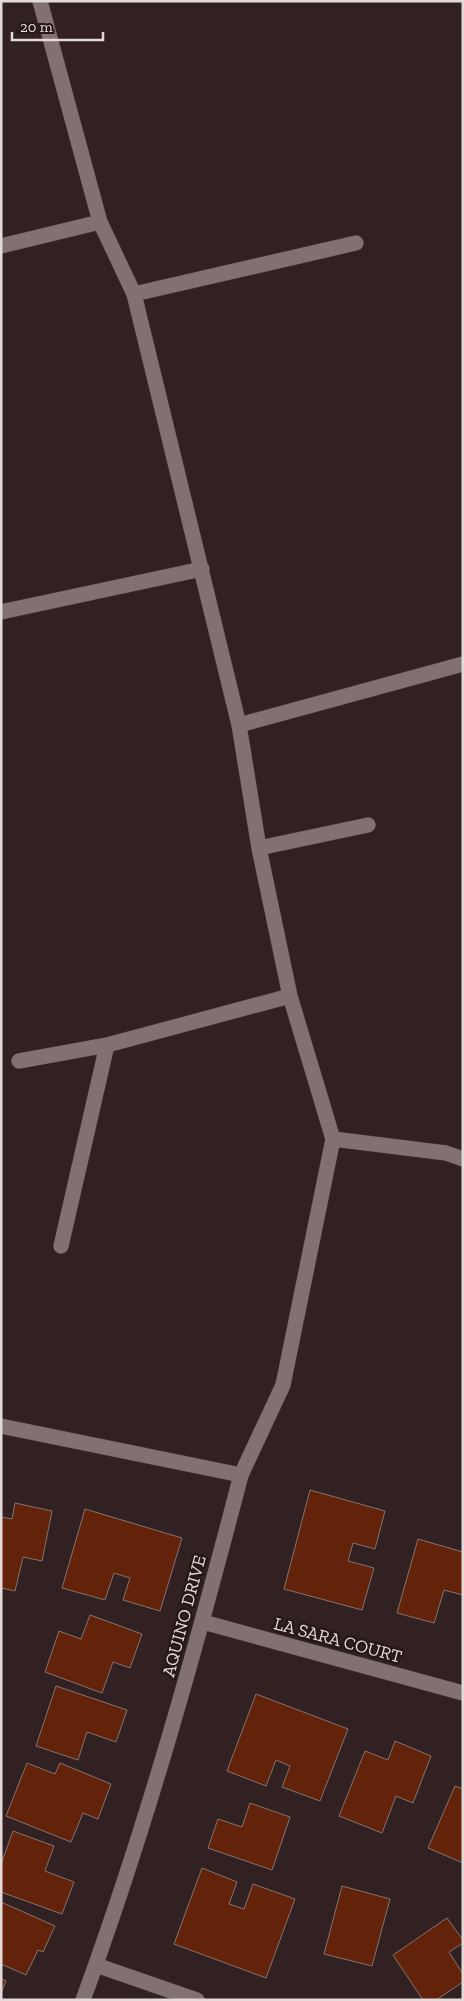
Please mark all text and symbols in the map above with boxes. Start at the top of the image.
scale bar [12,10,104,42]
text: 20 m [20,18,53,36]
street label: AQUINO DRIVE [157,1553,211,1679]
street label: LA SARA COURT [272,1612,404,1668]

